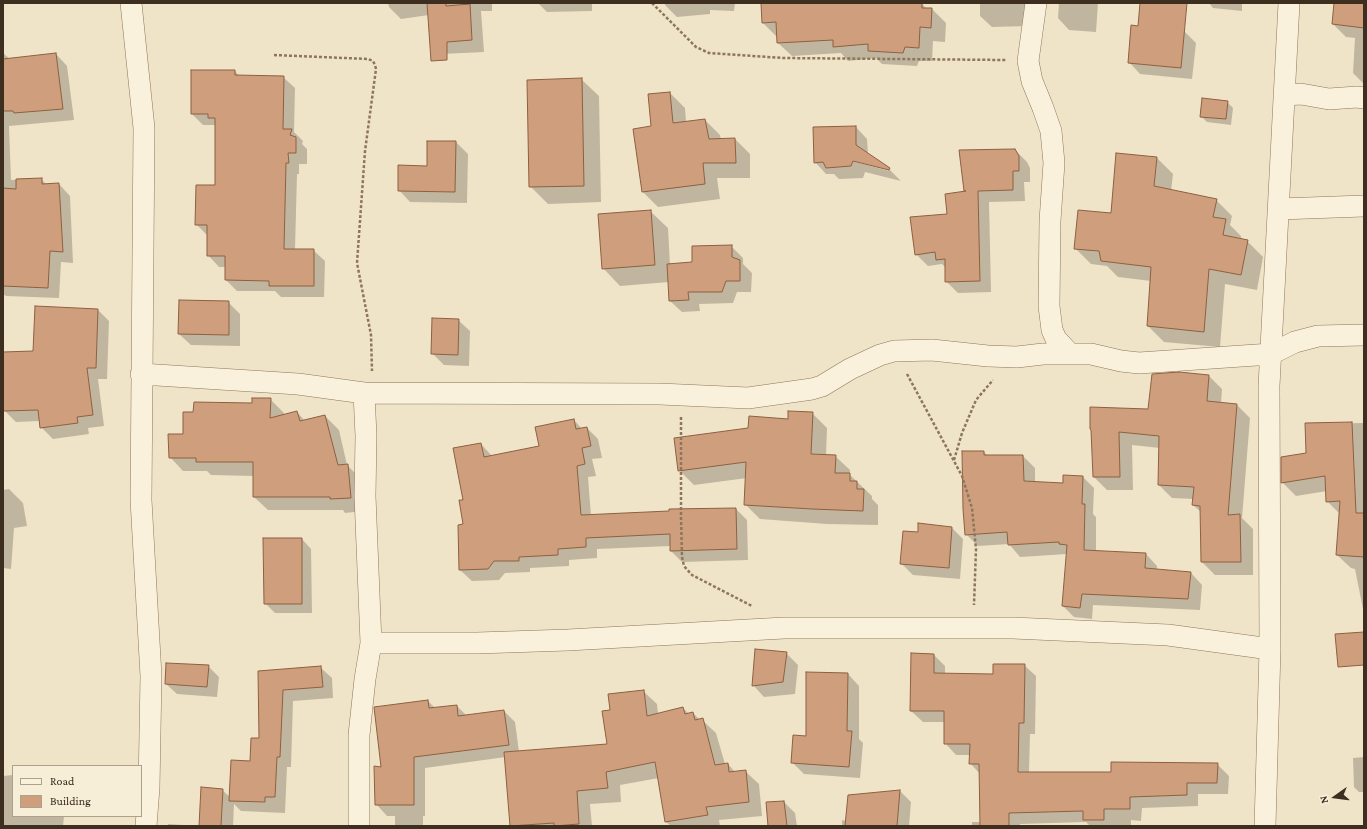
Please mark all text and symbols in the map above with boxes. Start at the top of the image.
legend [12,765,142,817]
text: Road [50,774,74,788]
north arrow [1315,777,1355,817]
text: Building [50,794,91,808]
text: N [1317,795,1330,805]

